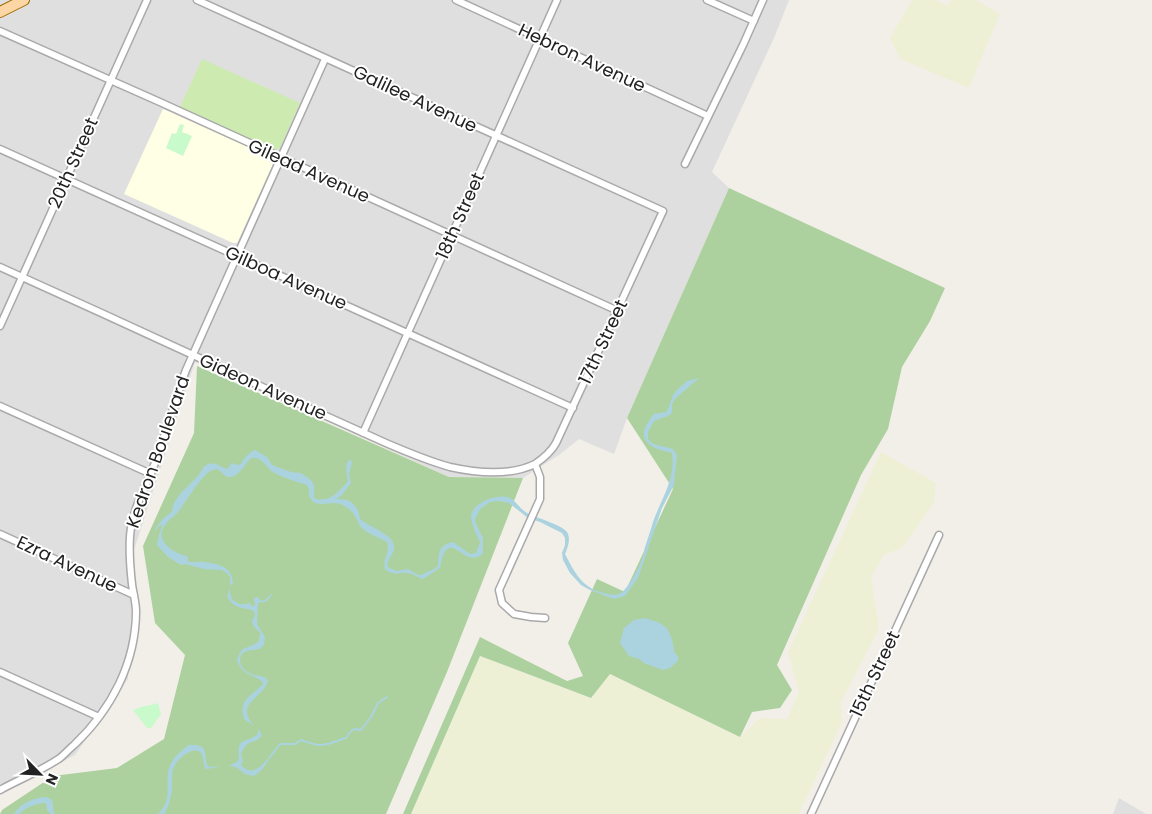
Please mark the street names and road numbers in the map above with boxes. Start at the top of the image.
street label: Hebron Avenue [514,17,650,98]
street label: Galilee Avenue [349,59,481,138]
street label: 20th Street [41,113,104,212]
street label: Gilead Avenue [244,133,374,209]
street label: 18th Street [429,168,490,263]
street label: Gilboa Avenue [221,239,351,316]
street label: 17th Street [572,295,633,388]
street label: Gideon Avenue [195,347,331,426]
street label: Kedron Boulevard [120,372,195,531]
street label: Ezra Avenue [13,529,122,598]
street label: 15th Street [844,627,905,721]

